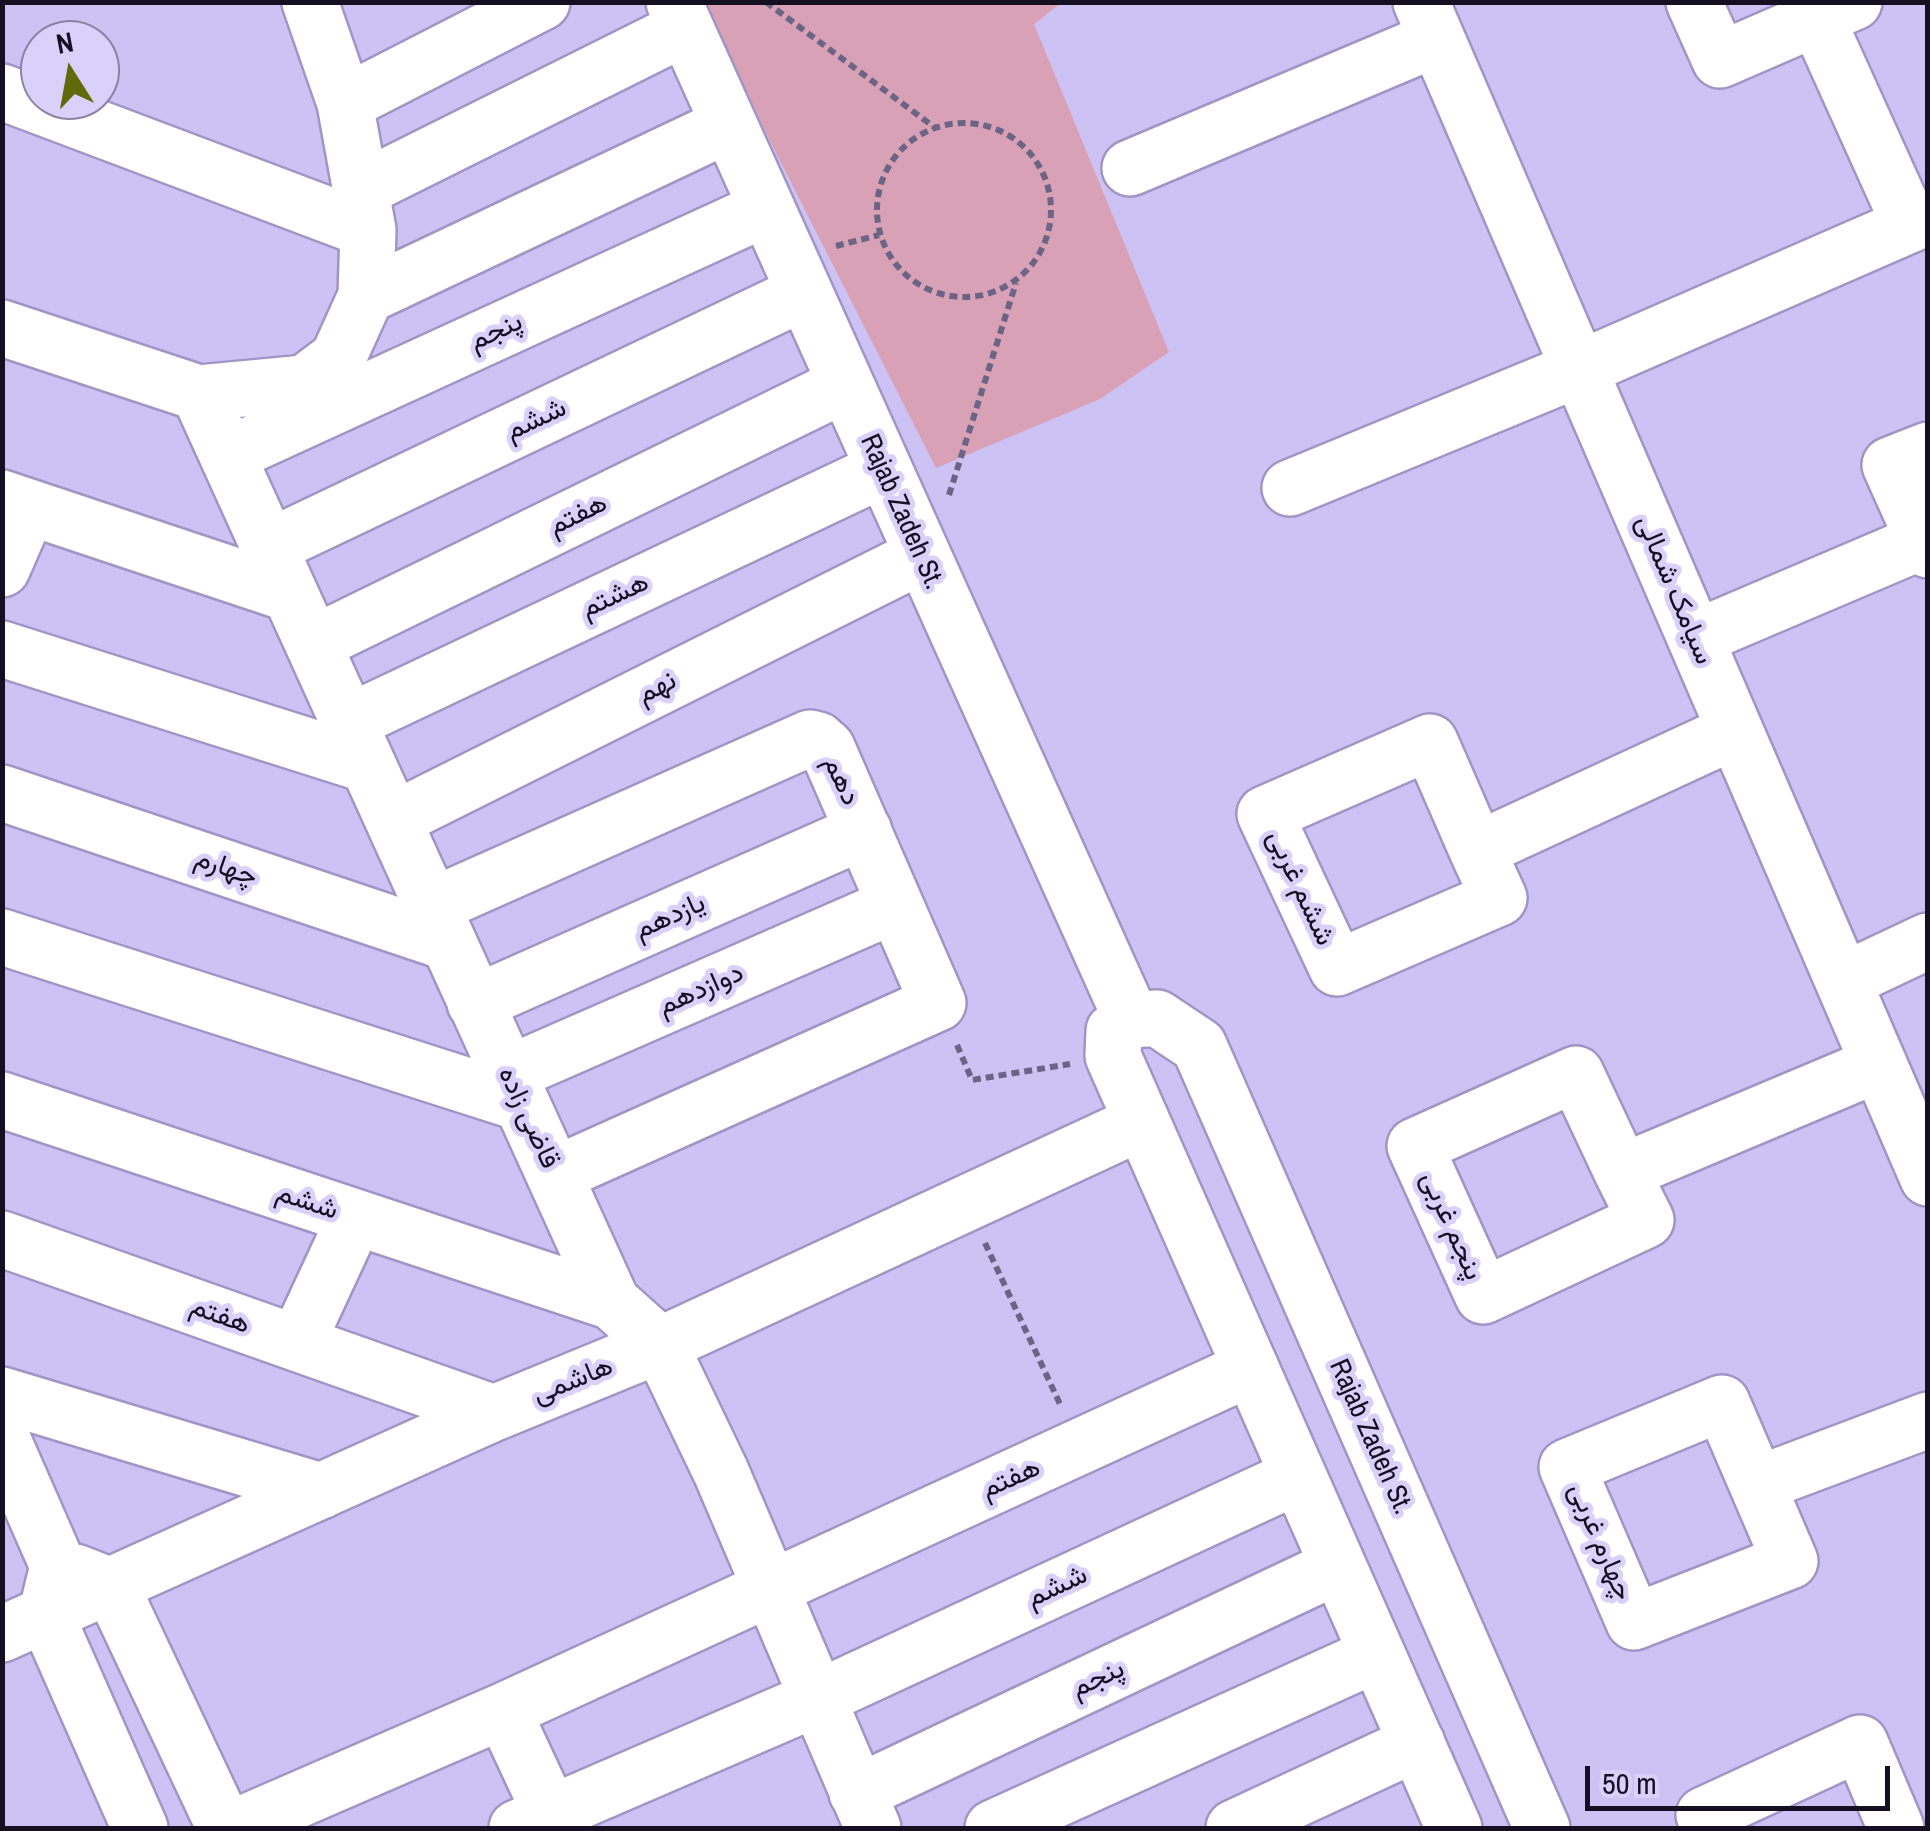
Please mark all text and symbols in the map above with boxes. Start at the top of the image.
north arrow [20,20,120,120]
text: N [53,22,76,63]
street label: پنجم [464,305,528,359]
street label: ششم [500,391,572,449]
street label: Rajab Zadeh St. [852,429,950,595]
street label: هفتم [543,486,613,544]
street label: سیامک شمالی [1627,510,1721,670]
street label: هشتم [576,566,654,626]
street label: نهم [632,664,682,712]
street label: دهم [815,751,867,811]
street label: ششم غربی [1259,825,1341,951]
street label: چهارم [190,842,262,894]
street label: یازدهم [629,887,711,947]
street label: دوازدهم [653,956,749,1024]
street label: قاضی زاده [490,1062,566,1174]
street label: پنجم غربی [1412,1167,1490,1285]
street label: ششم [272,1176,342,1228]
street label: هفتم [186,1290,254,1342]
street label: هاشمی [528,1350,618,1412]
street label: Rajab Zadeh St. [1321,1354,1419,1520]
street label: هفتم [976,1451,1046,1507]
street label: چهارم غربی [1560,1478,1640,1606]
street label: ششم [1021,1558,1093,1616]
street label: پنجم [1066,1652,1130,1706]
scale bar [1590,1746,1895,1808]
text: 50 m [1602,1763,1657,1803]

